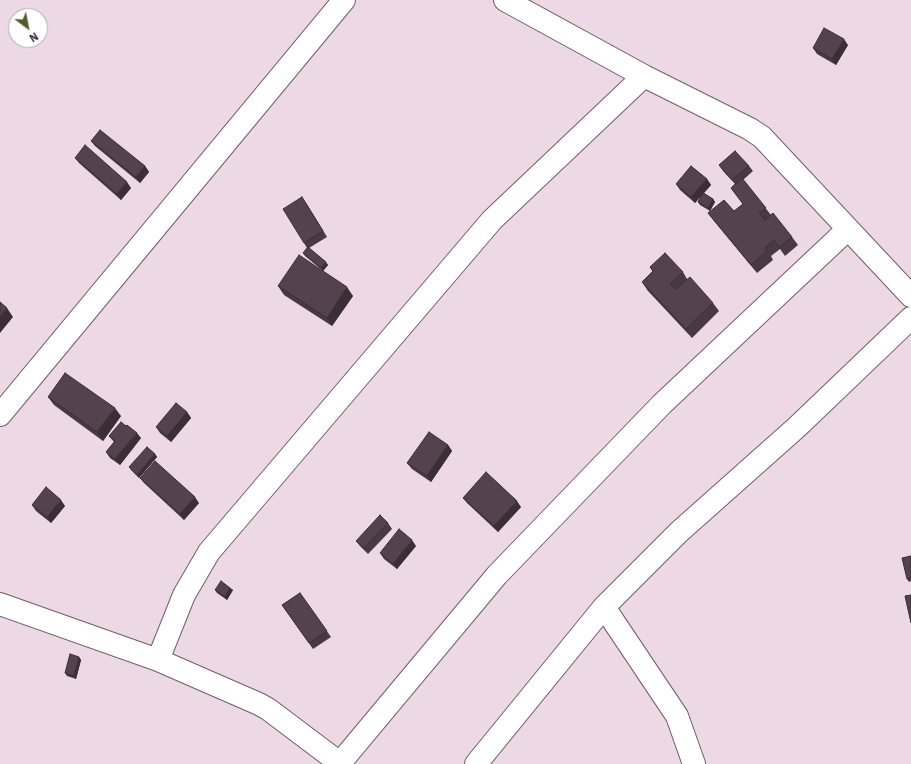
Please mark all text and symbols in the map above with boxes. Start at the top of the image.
north arrow [8,8,48,48]
text: N [27,29,41,45]

